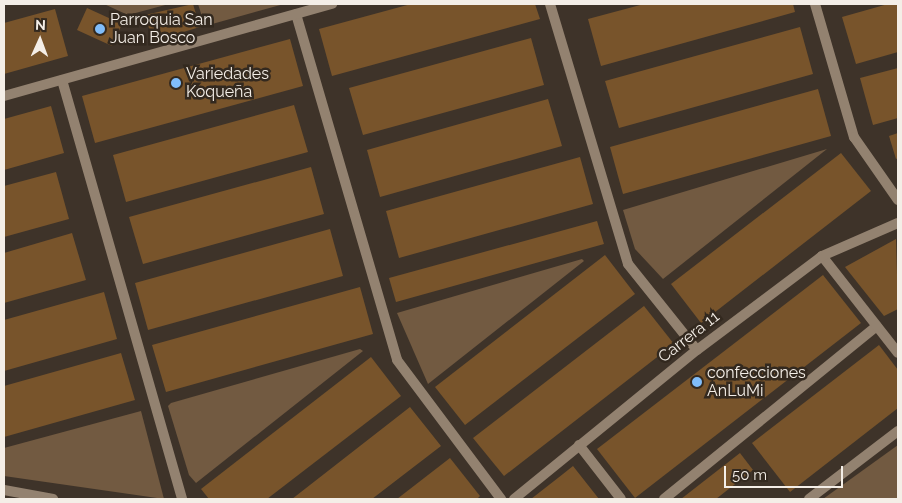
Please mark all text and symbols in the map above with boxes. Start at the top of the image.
place label: Parroquia San Juan Bosco [110,10,212,48]
north arrow [15,15,65,65]
text: N [35,17,46,33]
marker: Parroquia San Juan Bosco [94,23,106,35]
place label: Variedades Koqueña [186,64,269,102]
marker: Variedades Koqueña [170,77,182,89]
street label: Carrera 11 [655,307,723,367]
place label: confecciones AnLuMi [707,363,806,401]
marker: confecciones AnLuMi [691,376,703,388]
scale bar [727,456,846,488]
text: 50 m [732,466,767,484]

